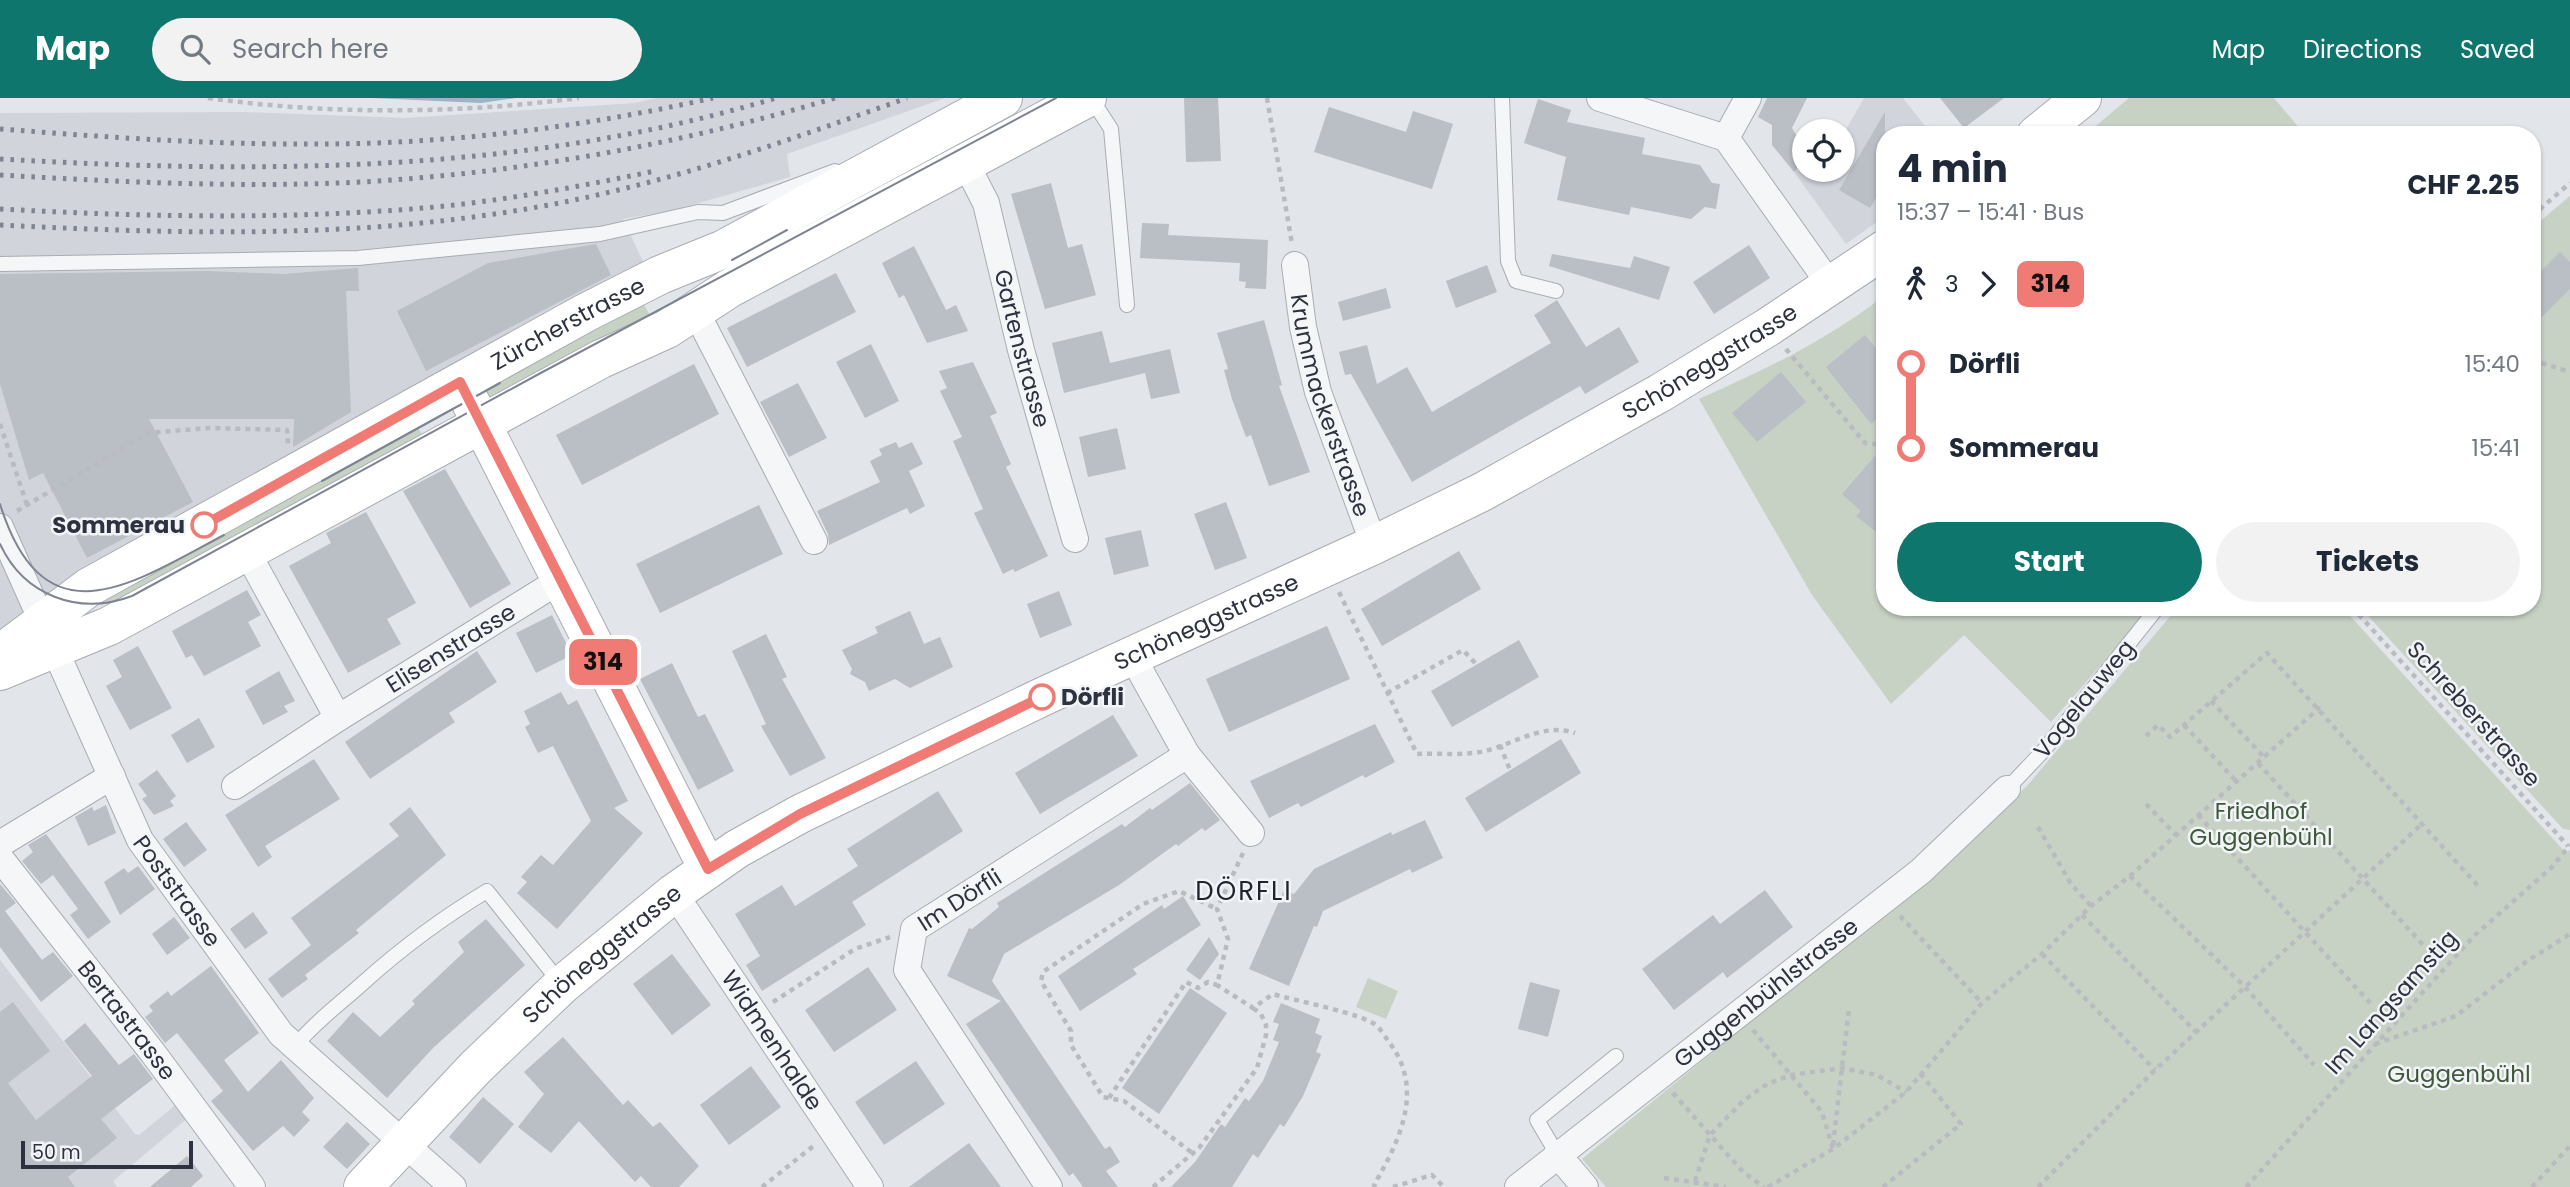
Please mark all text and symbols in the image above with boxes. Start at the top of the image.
search box [152,18,642,81]
text: Map [35,25,110,72]
icon: search [176,30,214,68]
text: Search here [232,31,389,67]
text: Map [2212,33,2265,66]
text: Directions [2303,33,2422,66]
text: Saved [2460,33,2535,66]
map controls [1792,119,1855,182]
button: locate [1792,119,1855,182]
text: 4 min [1897,142,2008,195]
text: CHF 2.25 [2408,167,2520,203]
text: 15:37 – 15:41 · Bus [1897,196,2084,228]
icon: walk [1897,265,1935,303]
icon: forward [1969,265,2007,303]
street label: Gartenstrasse [986,266,1058,431]
text: 314 [2031,267,2070,300]
text: 3 [1945,268,1959,300]
street label: Zürcherstrasse [485,269,650,378]
street label: Krummackerstrasse [1283,292,1378,521]
street label: Schöneggstrasse [1616,296,1803,427]
text: Dörfli [1949,346,2020,382]
text: 15:40 [2464,348,2520,380]
text: Sommerau [1949,430,2099,466]
text: 15:41 [2471,432,2520,464]
place label: Sommerau [52,509,185,541]
marker: Sommerau [191,512,217,538]
button: Start [1897,522,2202,602]
button: Tickets [2216,522,2520,602]
street label: Schöneggstrasse [1109,566,1304,678]
street label: Elisenstrasse [380,596,522,700]
street label: Vogelauweg [2026,633,2142,765]
street label: Schreberstrasse [2400,634,2548,794]
line badge: 314 [563,639,643,685]
text: 314 [583,645,623,678]
place label: Dörfli [1061,681,1124,713]
marker: Dörfli [1029,684,1055,710]
park label: Friedhof Guggenbühl [2189,795,2333,853]
street label: Poststrasse [126,829,229,954]
street label: Im Dörfli [911,861,1008,939]
district label: DÖRFLI [1195,873,1293,909]
street label: Schöneggstrasse [515,877,688,1031]
street label: Guggenbühlstrasse [1667,910,1865,1075]
street label: Im Langsamstig [2318,923,2464,1081]
street label: Bertastrasse [70,954,184,1087]
street label: Widmenhalde [714,964,830,1117]
park label: Guggenbühl [2387,1058,2531,1090]
scale bar [21,1138,192,1170]
text: 50 m [32,1139,81,1166]

